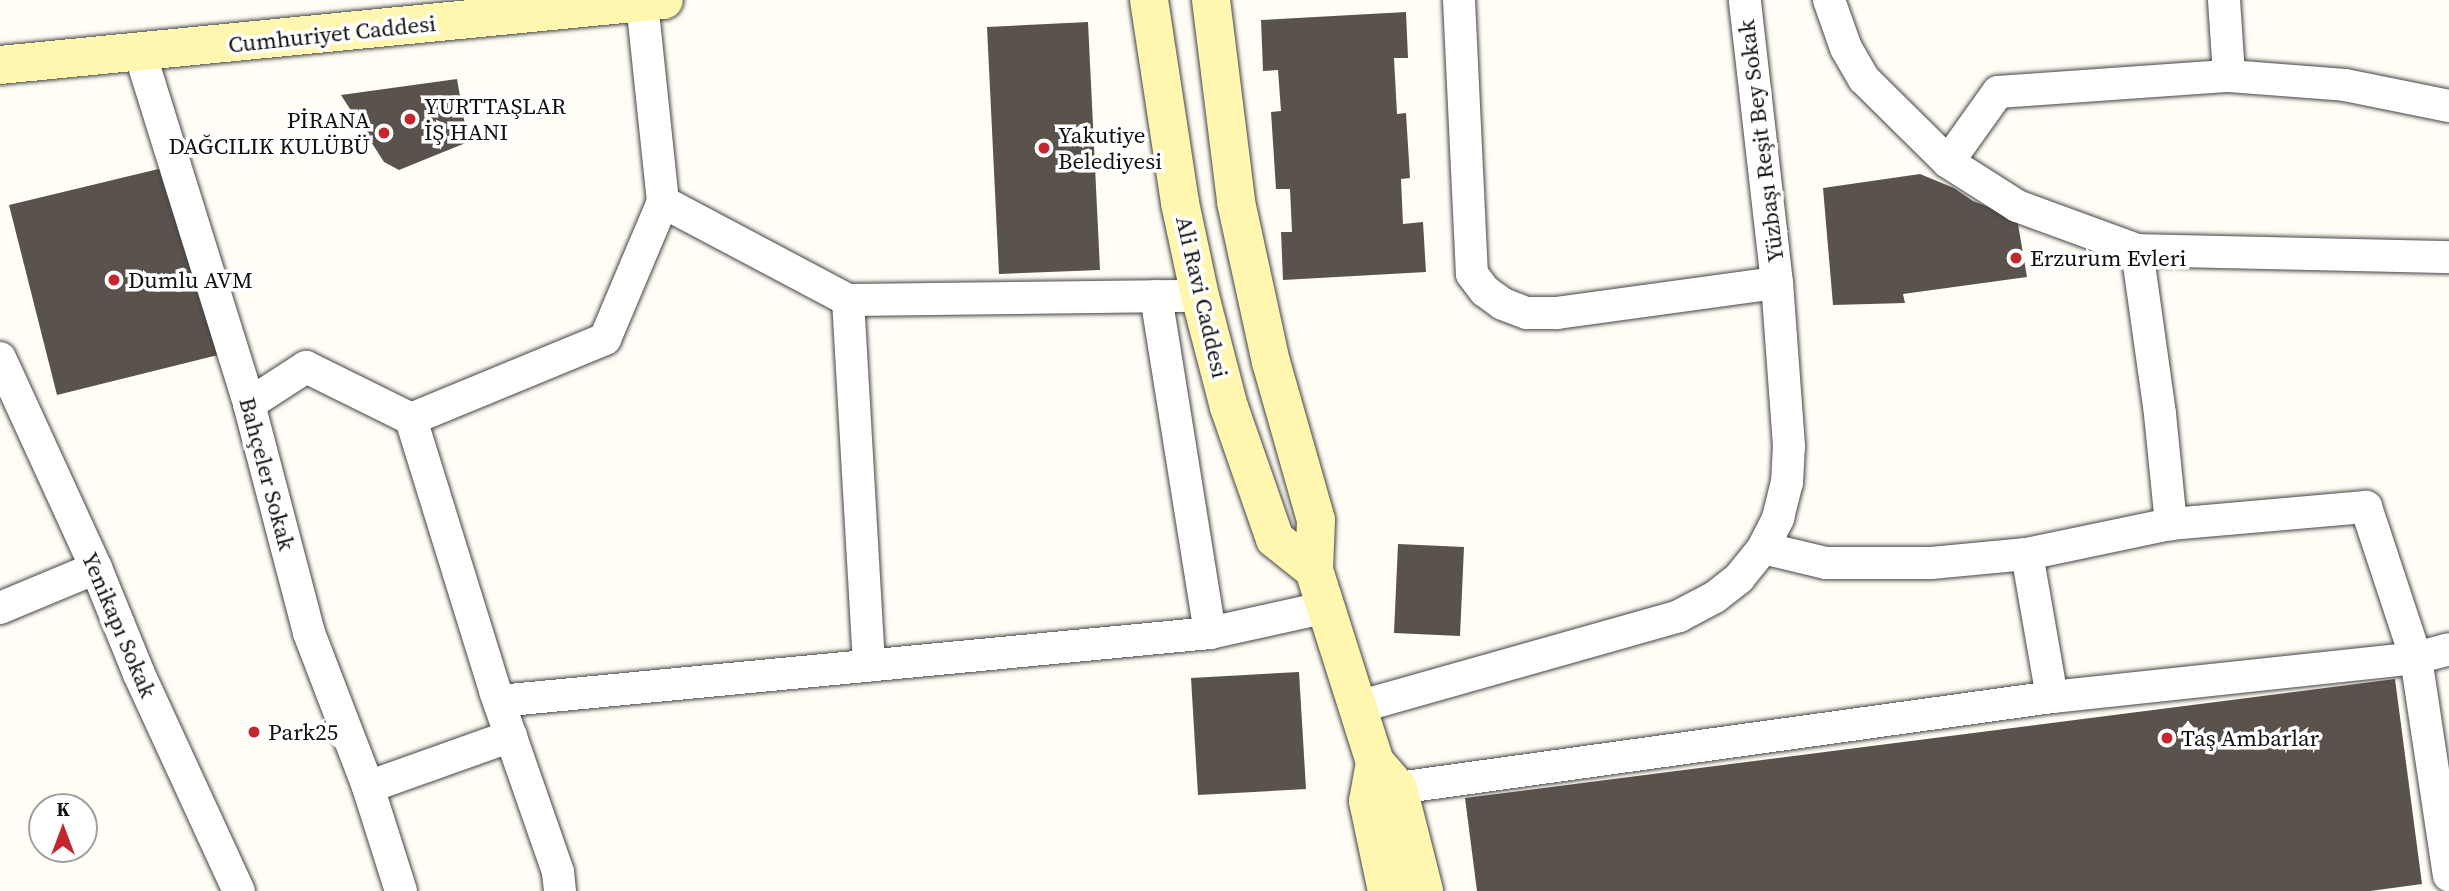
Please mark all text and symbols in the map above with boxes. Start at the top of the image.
street label: Cumhuriyet Caddesi [227,9,437,59]
street label: Yüzbaşı Reşit Bey Sokak [1732,18,1790,264]
place label: YURTTAŞLAR İŞ HANI [424,92,566,146]
place label: PİRANA DAĞCILIK KULÜBÜ [169,106,370,160]
marker: YURTTAŞLAR İŞ HANI [402,111,418,127]
place label: Yakutiye Belediyesi [1058,121,1162,175]
marker: PİRANA DAĞCILIK KULÜBÜ [376,125,392,141]
marker: Yakutiye Belediyesi [1036,140,1052,156]
street label: Ali Ravi Caddesi [1170,213,1234,381]
place label: Erzurum Evleri [2030,244,2186,272]
marker: Erzurum Evleri [2008,250,2024,266]
place label: Dumlu AVM [128,266,253,294]
marker: Dumlu AVM [106,272,122,288]
street label: Bahçeler Sokak [233,394,301,554]
street label: Yenikapı Sokak [76,548,162,702]
place label: Park25 [268,718,338,746]
marker: Park25 [246,724,262,740]
place label: Taş Ambarlar [2181,724,2319,752]
marker: Taş Ambarlar [2159,730,2175,746]
north arrow [28,793,98,863]
text: K [56,796,70,822]

